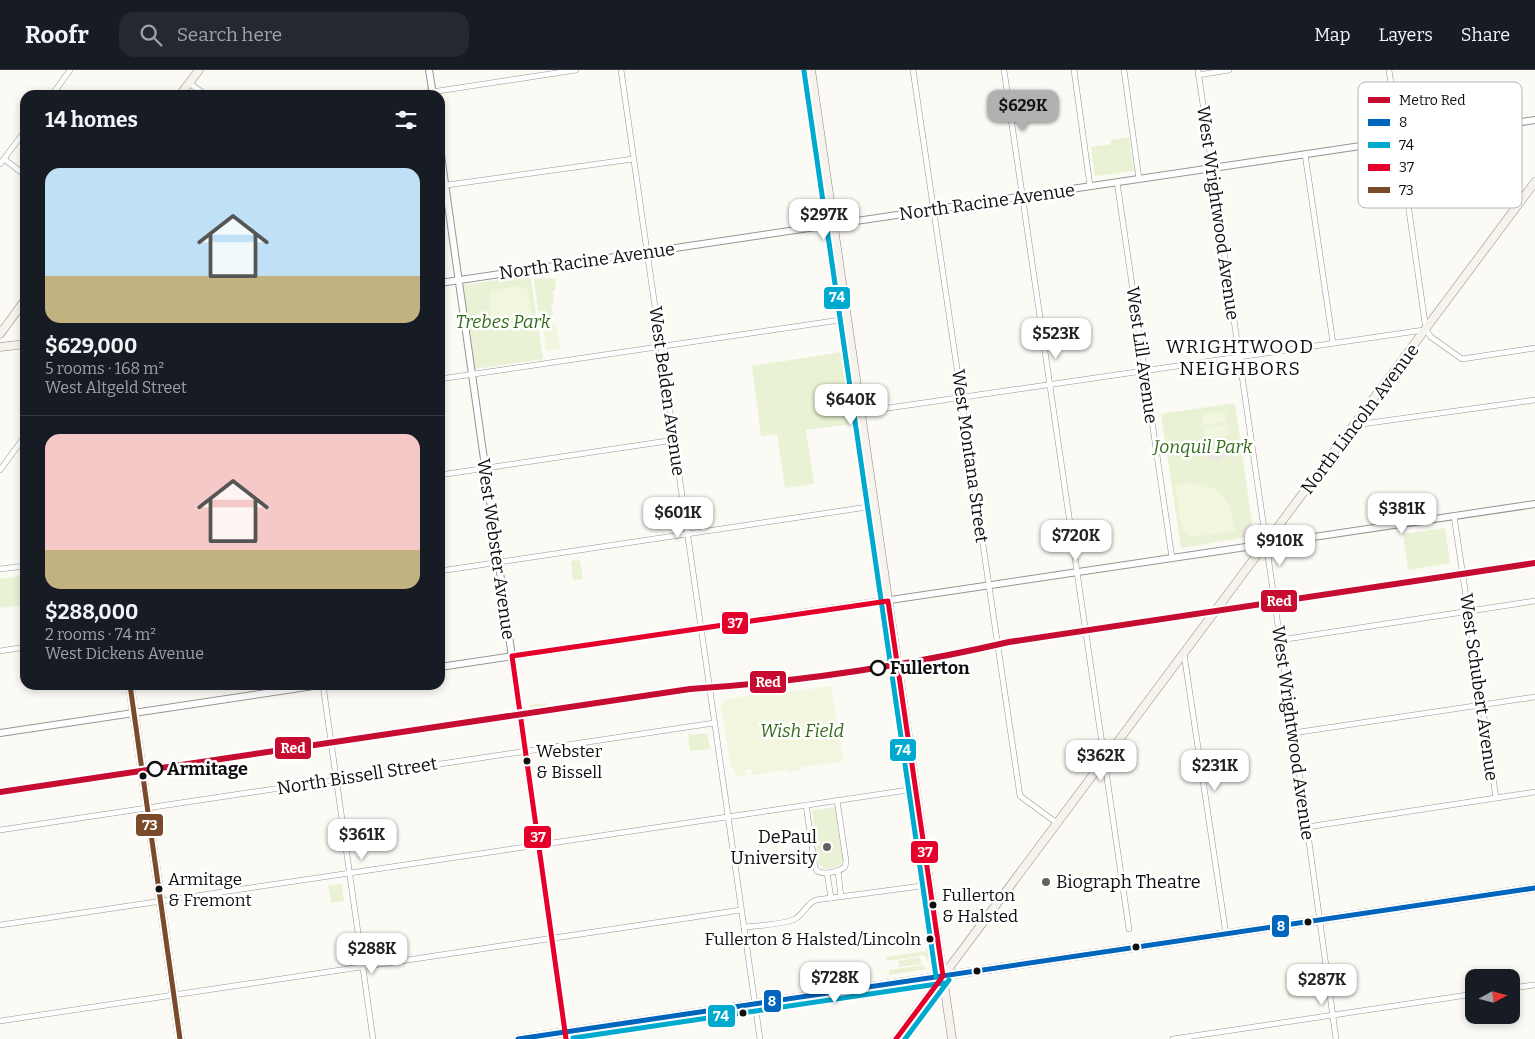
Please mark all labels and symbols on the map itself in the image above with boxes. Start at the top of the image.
legend [1358,82,1522,208]
pin: $629K [988,90,1058,132]
text: Metro Red [1399,92,1466,109]
street label: West Wrightwood Avenue [1192,104,1244,322]
text: 8 [1399,114,1407,131]
text: 74 [1399,137,1414,154]
text: 37 [1399,159,1414,176]
street label: North Racine Avenue [898,179,1076,225]
text: 73 [1399,182,1414,199]
pin: $297K [789,198,859,241]
street label: North Racine Avenue [498,238,676,284]
street label: West Lill Avenue [1122,285,1162,425]
line badge: 74 [823,286,851,310]
text: 74 [829,289,845,306]
street label: West Belden Avenue [644,305,690,477]
park label: Trebes Park [456,311,551,333]
pin: $523K [1021,318,1091,360]
district label: WRIGHTWOOD NEIGHBORS [1166,335,1314,380]
street label: North Lincoln Avenue [1296,339,1424,499]
street label: West Montana Street [947,368,993,545]
pin: $640K [816,384,886,426]
park label: Jonquil Park [1152,436,1253,458]
street label: West Webster Avenue [472,457,520,641]
pin: $381K [1367,492,1437,535]
pin: $601K [643,496,713,539]
pin: $720K [1041,520,1111,562]
pin: $910K [1245,524,1315,567]
line badge: Red [1260,589,1298,613]
street label: West Schubert Avenue [1455,592,1503,782]
text: Red [1266,593,1292,610]
line badge: 37 [721,611,749,635]
text: 37 [727,615,743,632]
street label: West Wrightwood Avenue [1267,624,1319,842]
place label: Fullerton [890,657,970,679]
marker: Fullerton [870,660,886,676]
line badge: Red [749,670,787,694]
text: Red [755,674,781,691]
park label: Wish Field [760,720,844,742]
line badge: Red [274,736,312,760]
line badge: 74 [889,738,917,762]
text: Red [280,740,306,757]
pin: $362K [1066,740,1136,782]
place label: Webster & Bissell [536,741,603,783]
text: 74 [895,742,911,759]
pin: $231K [1180,750,1250,792]
street label: North Bissell Street [275,752,439,800]
marker: Webster & Bissell [522,756,532,766]
place label: Armitage [167,758,248,780]
marker: Armitage [147,761,163,777]
unlabelled marker [138,771,148,781]
line badge: 73 [135,813,164,837]
text: 73 [142,817,158,834]
pin: $361K [327,818,397,861]
line badge: 37 [523,825,552,849]
place label: DePaul University [731,826,817,869]
text: 37 [530,829,546,846]
line badge: 37 [910,840,939,864]
marker: DePaul University [821,841,833,853]
text: 37 [917,844,933,861]
place label: Armitage & Fremont [168,869,252,911]
place label: Biograph Theatre [1056,871,1201,893]
marker: Biograph Theatre [1040,876,1052,888]
marker: Armitage & Fremont [154,884,164,894]
place label: Fullerton & Halsted [942,885,1018,927]
marker: Fullerton & Halsted [928,900,938,910]
line badge: 8 [1271,914,1290,938]
unlabelled marker [1303,917,1313,927]
text: 8 [1277,918,1285,935]
place label: Fullerton & Halsted/Lincoln [705,929,921,950]
pin: $288K [337,932,407,975]
marker: Fullerton & Halsted/Lincoln [925,934,935,944]
unlabelled marker [1131,942,1141,952]
pin: $728K [800,962,870,1004]
pin: $287K [1287,964,1357,1006]
unlabelled marker [972,966,982,976]
north arrow [1465,969,1520,1024]
line badge: 8 [763,989,782,1013]
text: 8 [768,993,776,1010]
line badge: 74 [707,1004,736,1028]
text: 74 [713,1008,729,1025]
unlabelled marker [738,1008,748,1018]

